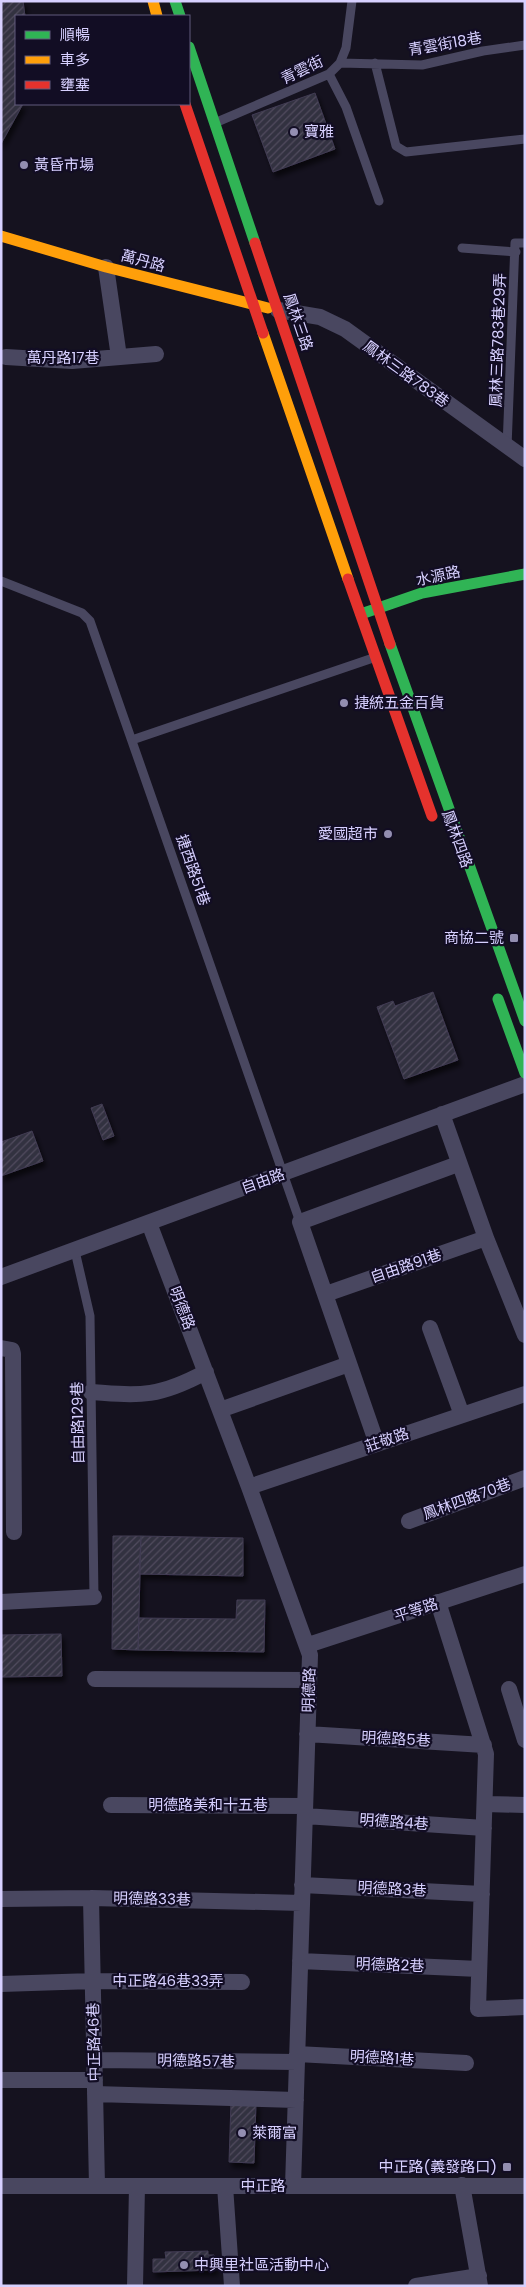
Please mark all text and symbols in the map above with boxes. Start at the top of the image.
legend [15,15,190,105]
text: 順暢 [60,24,90,45]
street label: 青雲街18巷 [407,27,483,60]
text: 車多 [60,49,90,70]
street label: 青雲街 [277,50,327,89]
text: 壅塞 [60,74,90,95]
place label: 寶雅 [304,121,334,142]
marker: 寶雅 [288,126,300,138]
place label: 黃昏市場 [34,154,94,175]
marker: 黃昏市場 [18,159,30,171]
street label: 萬丹路 [119,245,168,276]
street label: 鳳林三路783巷29弄 [485,272,510,408]
street label: 鳳林三路 [279,290,318,354]
street label: 鳳林三路783巷 [359,335,454,412]
street label: 萬丹路17巷 [27,347,100,368]
street label: 水源路 [414,561,462,590]
place label: 捷統五金百貨 [354,692,444,713]
marker: 捷統五金百貨 [338,697,350,709]
street label: 鳳林四路 [437,807,478,871]
place label: 愛國超市 [318,823,378,844]
marker: 愛國超市 [382,828,394,840]
street label: 捷西路51巷 [171,831,215,908]
place label: 商協二號 [444,927,504,948]
marker: 商協二號 [508,932,520,944]
street label: 自由路 [238,1163,288,1198]
street label: 自由路91巷 [367,1244,444,1288]
street label: 明德路 [165,1283,200,1333]
street label: 自由路129巷 [66,1381,89,1465]
street label: 莊敬路 [362,1422,412,1457]
street label: 鳳林四路70巷 [420,1473,514,1524]
street label: 平等路 [391,1593,440,1626]
street label: 明德路 [297,1667,320,1713]
street label: 明德路5巷 [361,1726,431,1751]
street label: 明德路美和十五巷 [148,1794,268,1815]
street label: 明德路4巷 [359,1809,429,1834]
street label: 明德路3巷 [357,1876,427,1901]
street label: 明德路33巷 [113,1887,191,1910]
street label: 明德路2巷 [355,1953,425,1976]
street label: 中正路46巷33弄 [112,1970,224,1991]
street label: 中正路46巷 [82,2002,105,2082]
street label: 明德路1巷 [349,2045,415,2070]
street label: 明德路57巷 [157,2049,235,2072]
place label: 萊爾富 [252,2122,297,2143]
marker: 萊爾富 [236,2127,248,2139]
place label: 中正路(義發路口) [378,2156,497,2177]
marker: 中正路(義發路口) [501,2161,513,2173]
street label: 中正路 [240,2175,286,2196]
place label: 中興里社區活動中心 [194,2254,329,2275]
marker: 中興里社區活動中心 [178,2259,190,2271]

